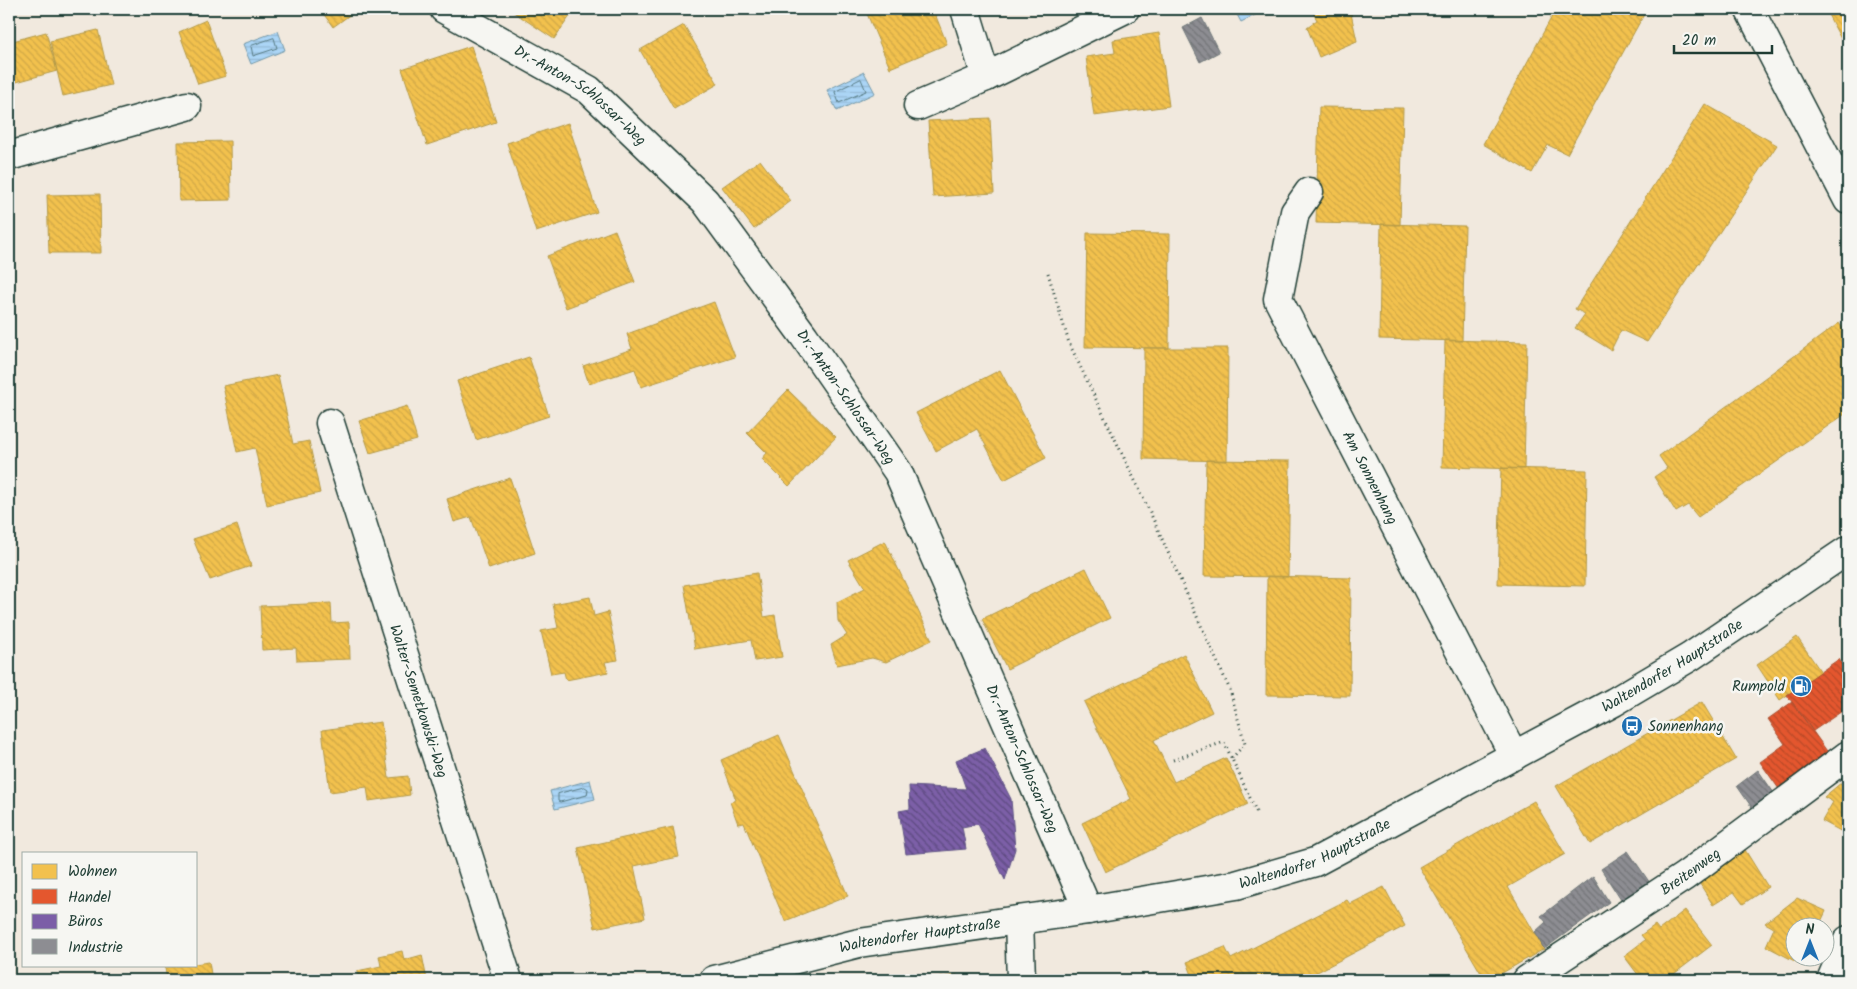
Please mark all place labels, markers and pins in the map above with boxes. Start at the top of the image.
fuel station icon: Rumpold [1789,674,1813,698]
place label: Rumpold [1732,675,1786,699]
bus stop icon: Sonnenhang [1620,714,1644,738]
place label: Sonnenhang [1648,715,1724,739]

